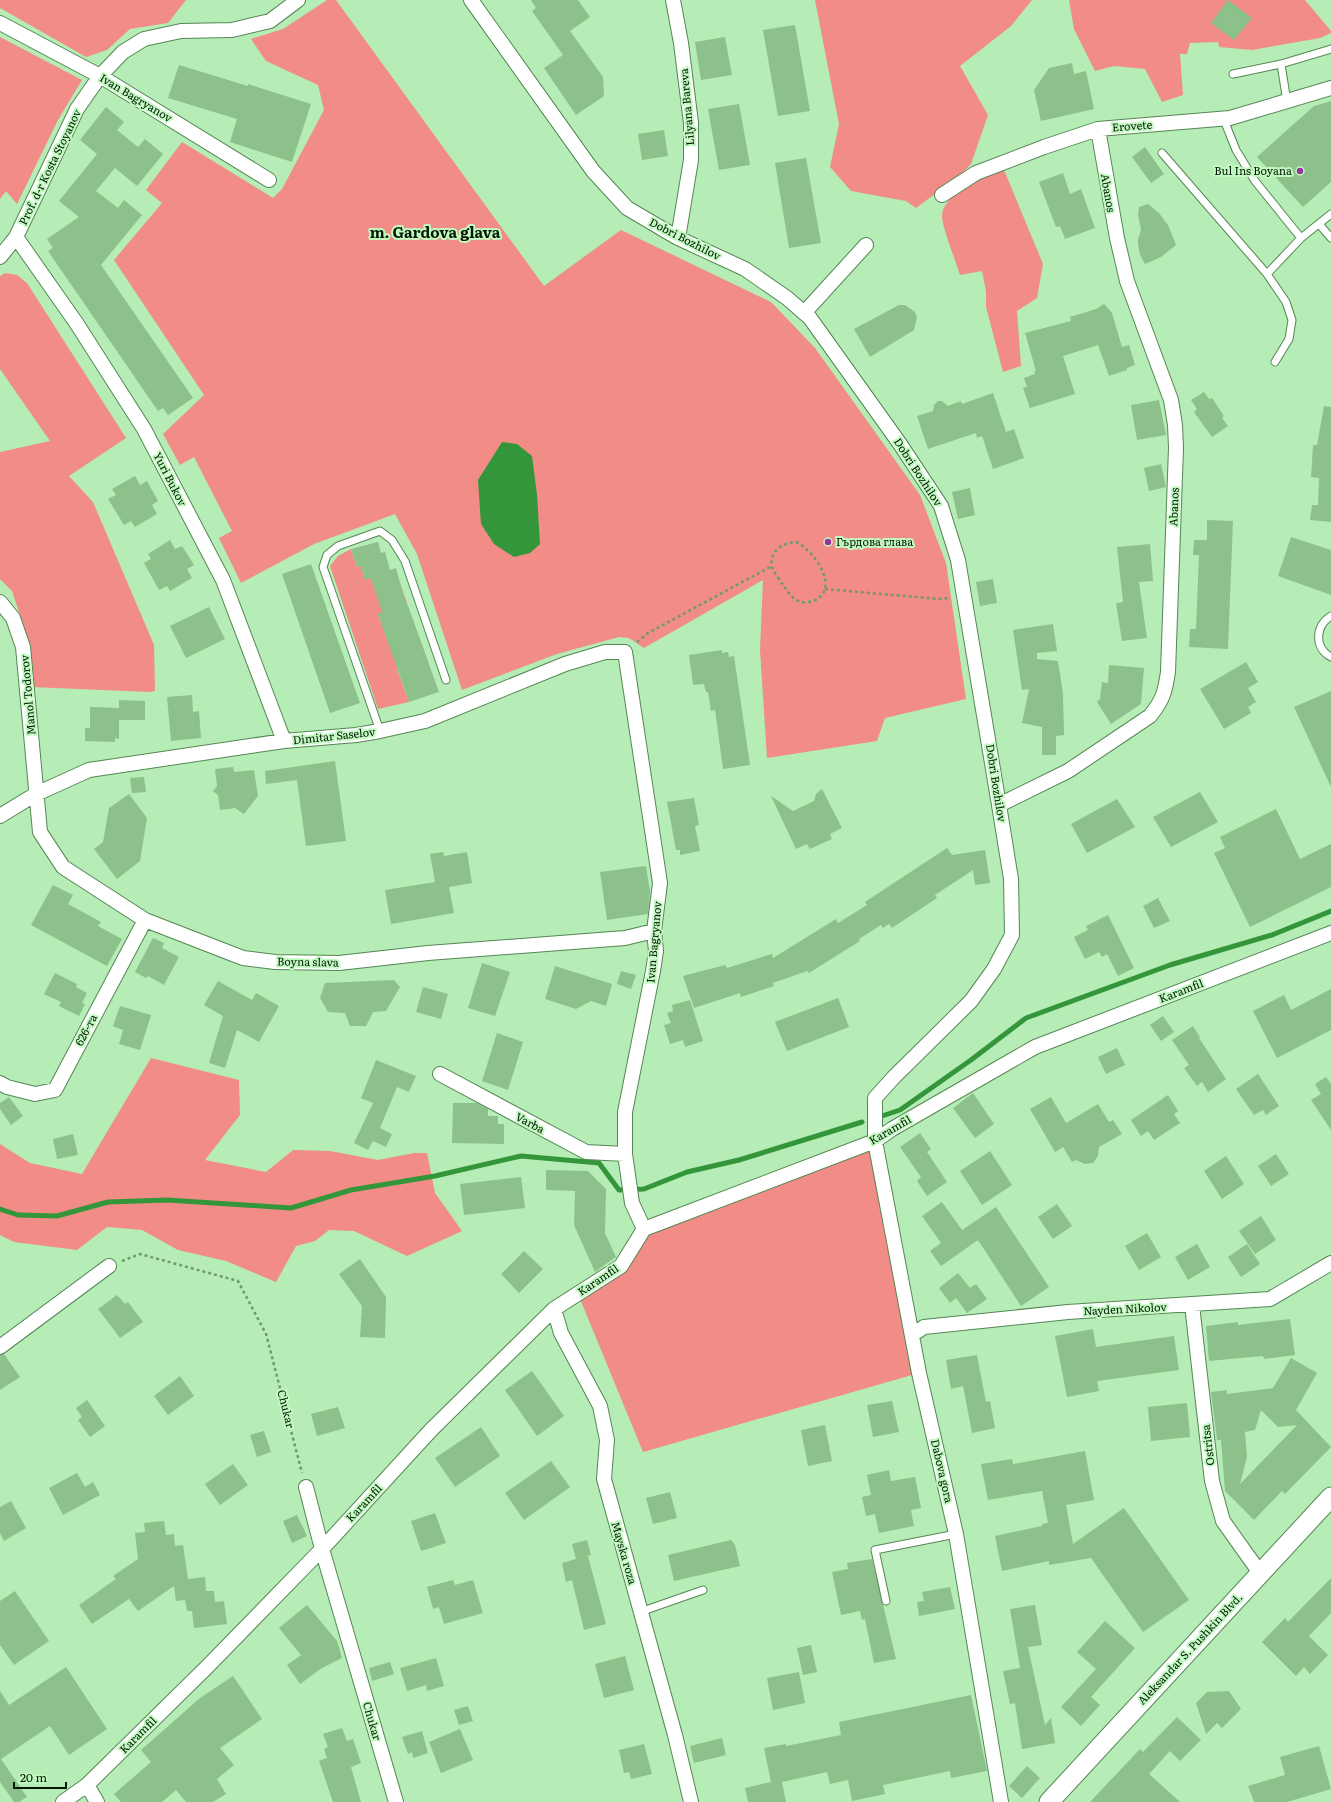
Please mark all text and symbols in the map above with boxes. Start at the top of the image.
street label: Lilyana Bareva [675,68,697,146]
street label: Ivan Bagryanov [97,69,176,125]
street label: Prof. d-r Kosta Stoyanov [14,105,84,227]
street label: Erovete [1111,116,1153,134]
place label: Bul Ins Boyana [1214,162,1292,178]
marker: Bul Ins Boyana [1295,166,1305,176]
street label: Abanos [1098,172,1120,213]
street label: Dobri Bozhilov [647,213,724,263]
district label: m. Gardova glava [370,220,501,243]
street label: Dobri Bozhilov [891,434,947,509]
street label: Yuri Bukov [150,449,192,509]
street label: Abanos [1164,487,1182,527]
place label: Гърдова глава [836,533,913,549]
marker: Гърдова глава [823,537,833,547]
street label: Manol Todorov [15,654,38,736]
street label: Dimitar Saselov [292,723,376,747]
street label: Dobri Bozhilov [983,743,1011,823]
street label: Ivan Bagryanov [641,900,665,984]
street label: Boyna slava [277,952,339,970]
street label: Karamfil [1156,974,1205,1006]
street label: 626-та [70,1011,100,1048]
street label: Varba [513,1108,548,1136]
street label: Karamfil [865,1110,914,1148]
street label: Karamfil [574,1259,621,1299]
street label: Nayden Nikolov [1083,1298,1168,1318]
street label: Chukar [274,1388,300,1431]
street label: Ostritsa [1197,1424,1217,1466]
street label: Dabova gora [928,1437,958,1504]
street label: Karamfil [342,1480,385,1525]
street label: Mayska roza [608,1519,642,1586]
street label: Aleksandar S. Pushkin Blvd. [1133,1589,1245,1708]
street label: Chukar [360,1700,386,1743]
street label: Karamfil [115,1712,160,1756]
scale bar [14,1764,66,1790]
text: 20 m [20,1768,47,1786]

